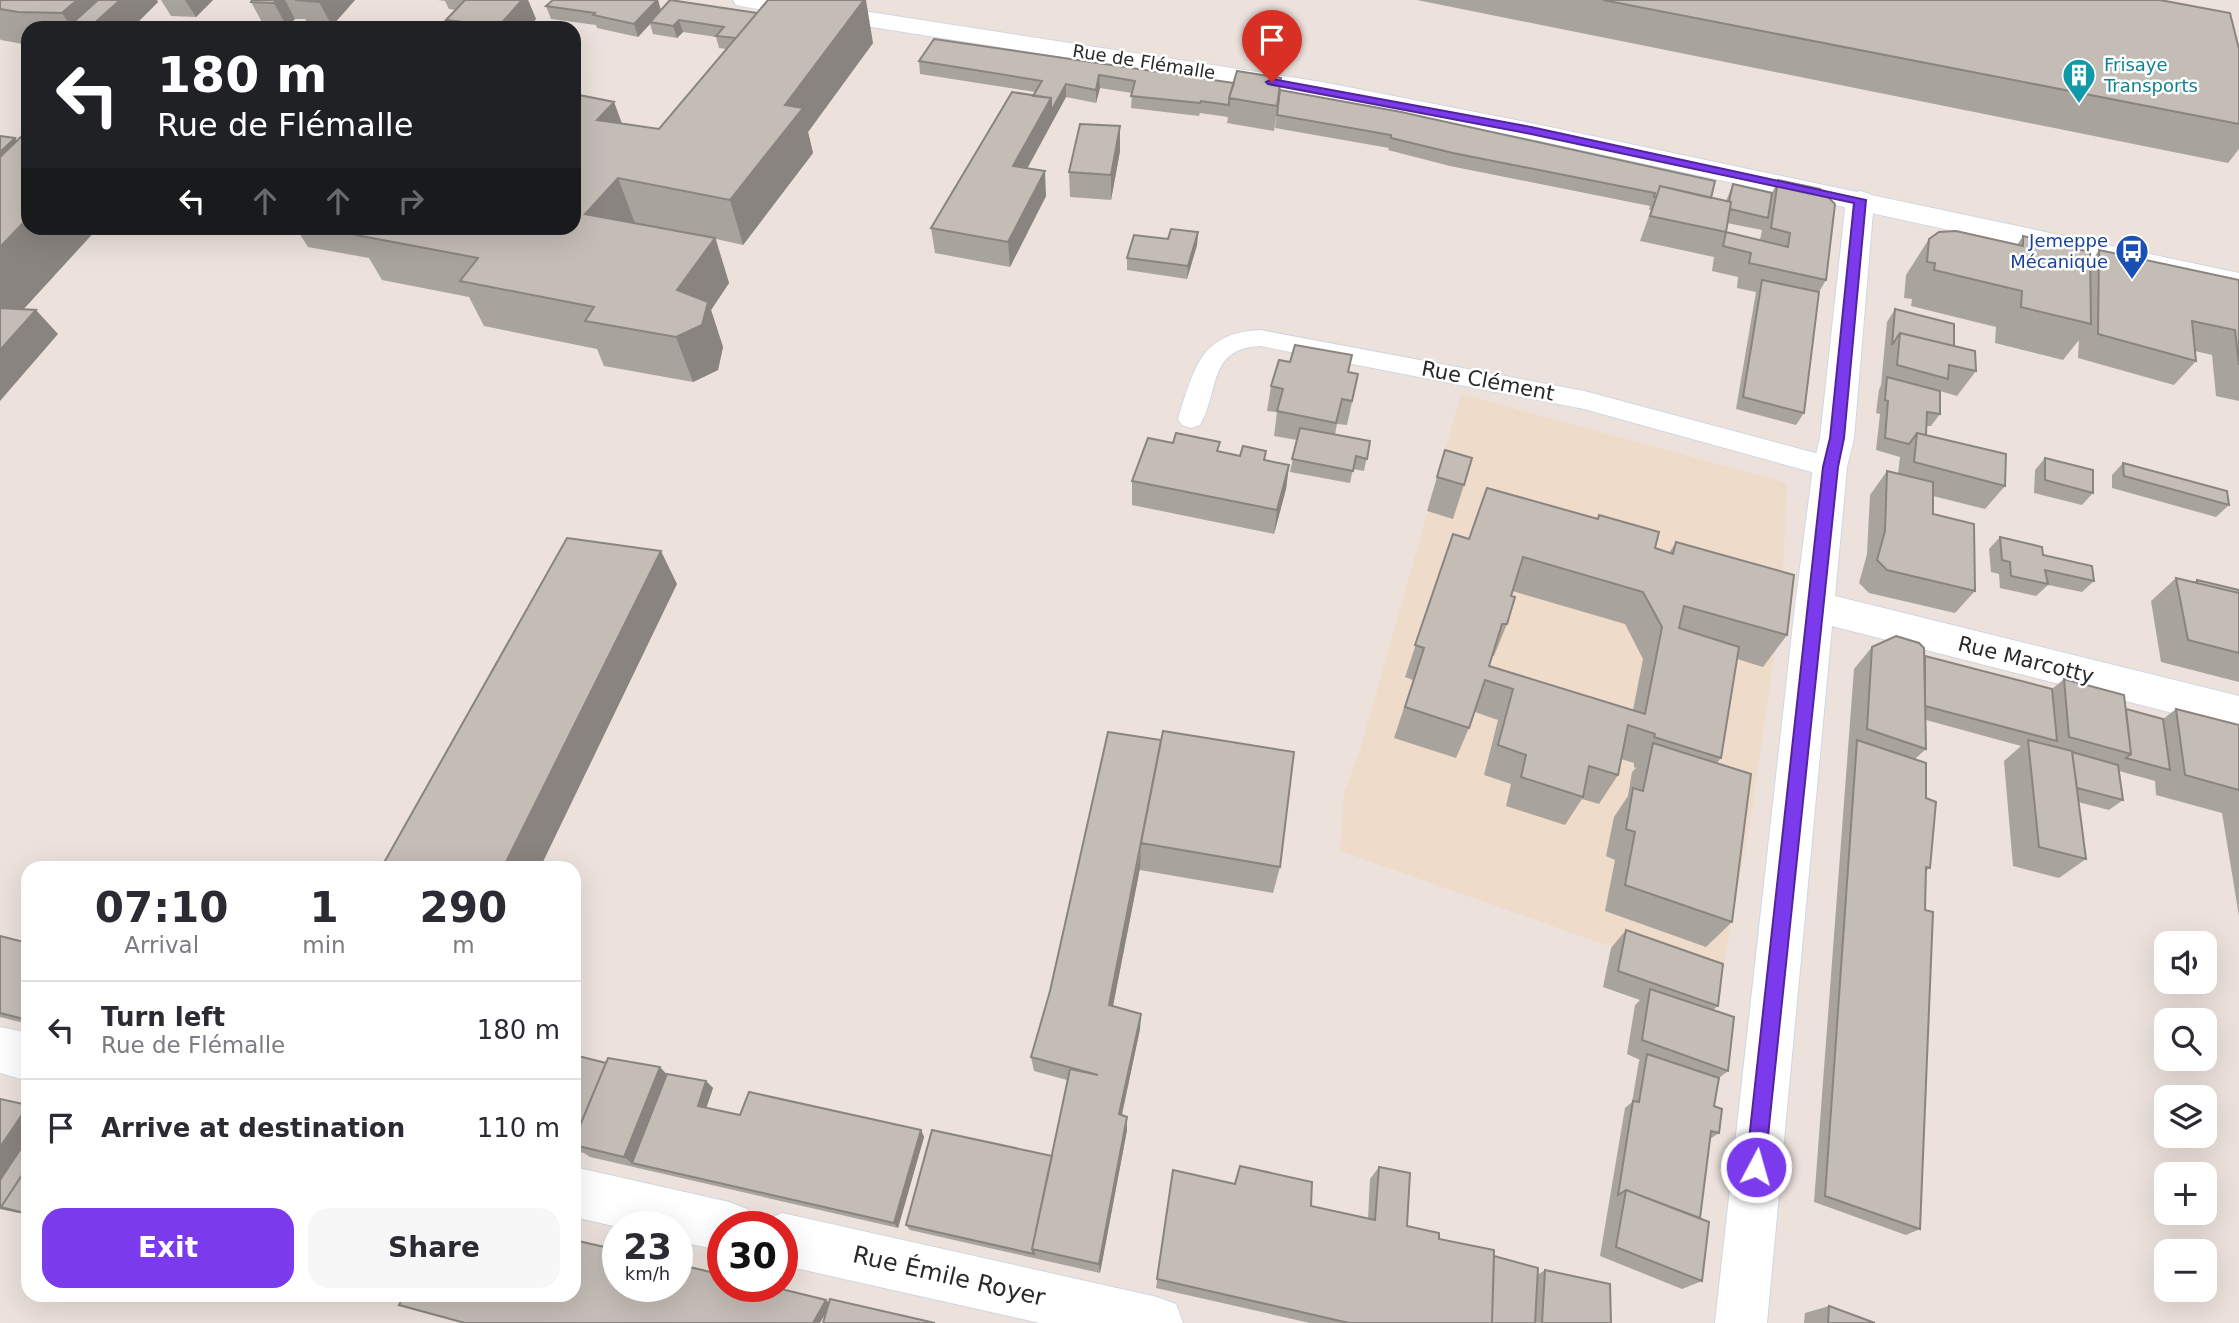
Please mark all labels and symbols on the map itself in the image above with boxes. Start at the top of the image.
pin [1242,10,1302,82]
street label: Rue de Flémalle [1071,40,1217,83]
place label: Frisaye Transports [2103,54,2198,96]
building icon: Frisaye Transports [2060,56,2098,105]
place label: Jemeppe Mécanique [2010,230,2108,272]
bus stop icon: Jemeppe Mécanique [2113,232,2151,281]
street label: Rue Clément [1420,356,1556,406]
street label: Rue Marcotty [1956,632,2096,688]
position arrow [1719,1130,1793,1204]
speed limit sign: 30 [707,1211,798,1302]
street label: Rue Émile Royer [850,1239,1048,1312]

